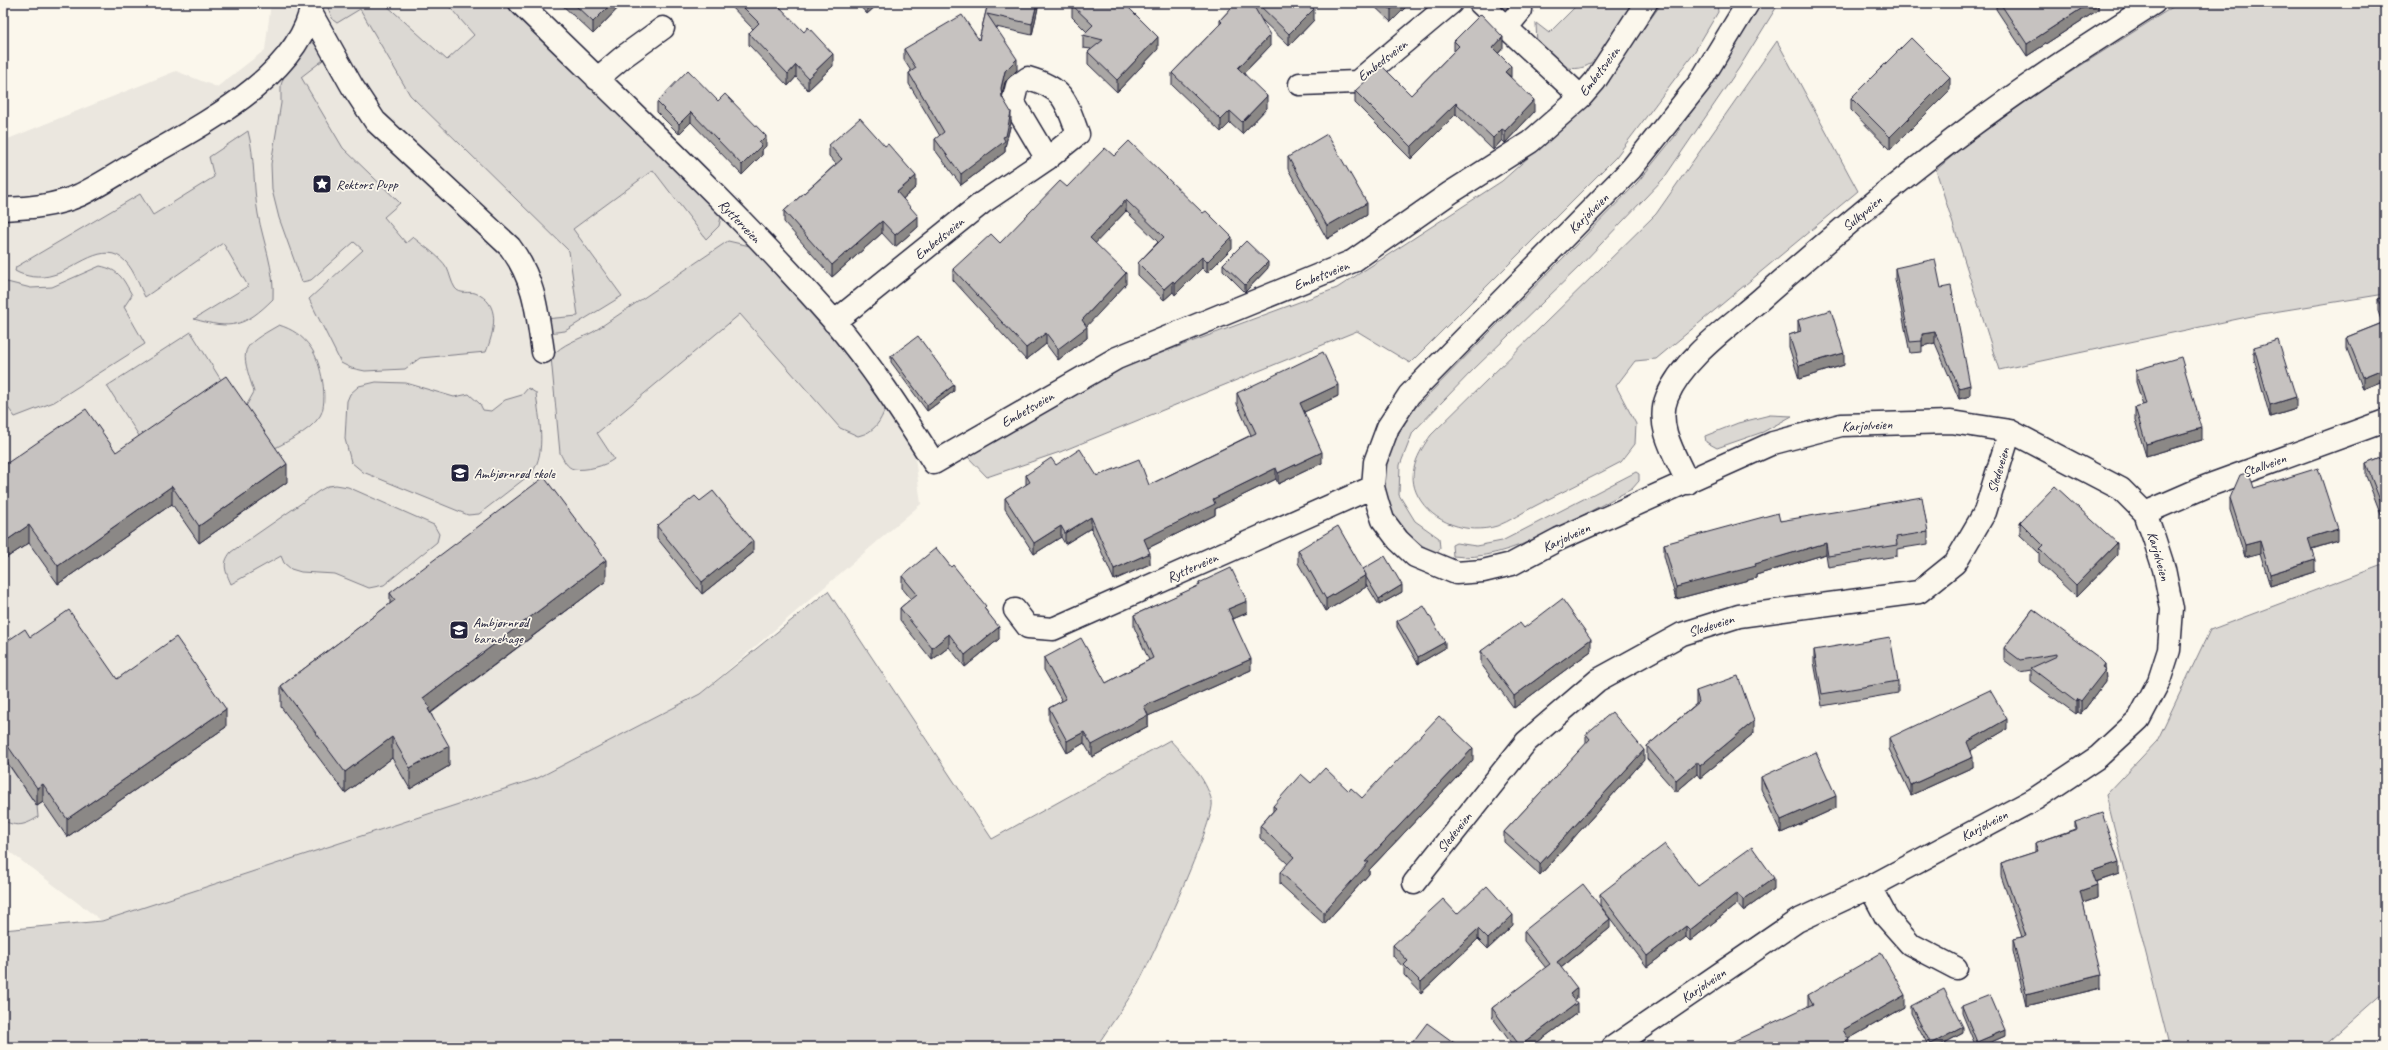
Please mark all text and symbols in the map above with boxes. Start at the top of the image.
street label: Embedsveien [1354,35,1411,85]
street label: Embetsveien [1575,42,1624,100]
place icon: Rektors Pupp [311,173,333,195]
place label: Rektors Pupp [336,176,399,193]
street label: Karjolveien [1565,189,1613,237]
street label: Sulkyveien [1839,191,1886,235]
street label: Rytterveien [715,196,765,247]
street label: Embedsveien [911,213,968,264]
street label: Embetsveien [1291,256,1352,294]
street label: Embetsveien [998,387,1057,431]
street label: Karjolveien [1841,416,1893,435]
street label: Sledeveien [1984,445,2014,495]
street label: Stallveien [2240,450,2289,481]
school or university icon: Ambjørnrød skole [449,462,471,484]
place label: Ambjørnrød skole [474,465,556,482]
street label: Karjolveien [1540,519,1593,556]
street label: Karjolveien [2143,530,2174,583]
street label: Rytterveien [1164,548,1221,586]
street label: Sledeveien [1686,610,1737,641]
place label: Ambjørnrød barnehage [473,614,531,647]
school or university icon: Ambjørnrød barnehage [448,619,470,641]
street label: Karjolveien [1958,806,2011,845]
street label: Sledeveien [1433,808,1476,856]
street label: Karjolveien [1678,964,1729,1007]

